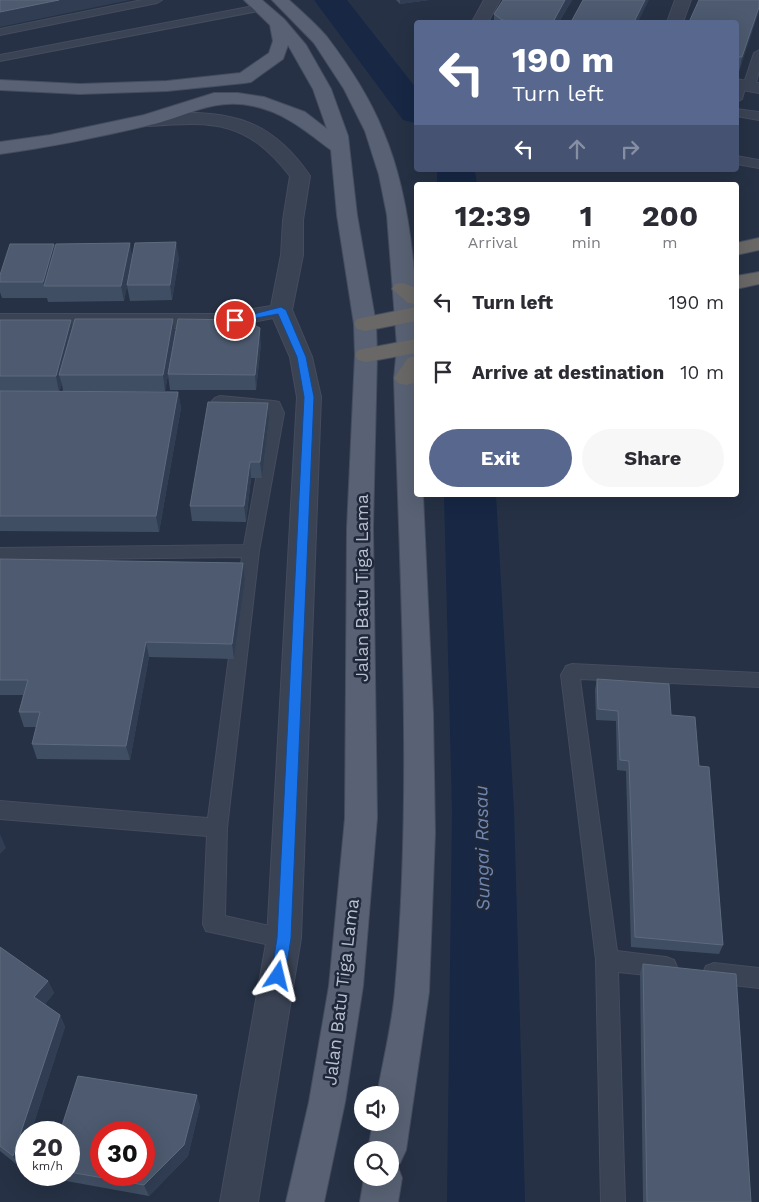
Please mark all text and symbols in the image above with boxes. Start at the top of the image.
text: 190 m [512,39,614,81]
icon: left [429,40,494,105]
text: Turn left [512,81,604,106]
icon: left [510,135,538,163]
icon: ahead [563,135,591,163]
icon: right [616,135,644,163]
text: 12:39 [455,198,531,233]
text: 1 [580,198,593,233]
text: 200 [642,198,698,233]
text: Arrival [468,233,518,252]
text: min [572,233,601,252]
text: m [662,233,678,252]
icon: left [429,288,457,316]
text: Turn left [472,291,553,314]
text: 190 m [668,291,724,314]
pin [214,299,256,341]
icon: arrive [221,306,249,334]
icon: arrive [429,358,457,386]
text: Arrive at destination [472,361,664,384]
text: 10 m [680,361,724,384]
button: Exit [429,429,572,487]
button: Share [582,429,724,487]
street label: Jalan Batu Tiga Lama [351,494,372,682]
water label: Sungai Rasau [469,785,495,911]
street label: Jalan Batu Tiga Lama [319,897,363,1087]
position arrow [251,949,303,1001]
map controls [354,1086,399,1186]
button: sound [354,1086,399,1131]
speed limit sign: 30 [90,1121,155,1186]
text: 20 [32,1133,63,1162]
button: search [354,1141,399,1186]
text: km/h [32,1159,63,1173]

